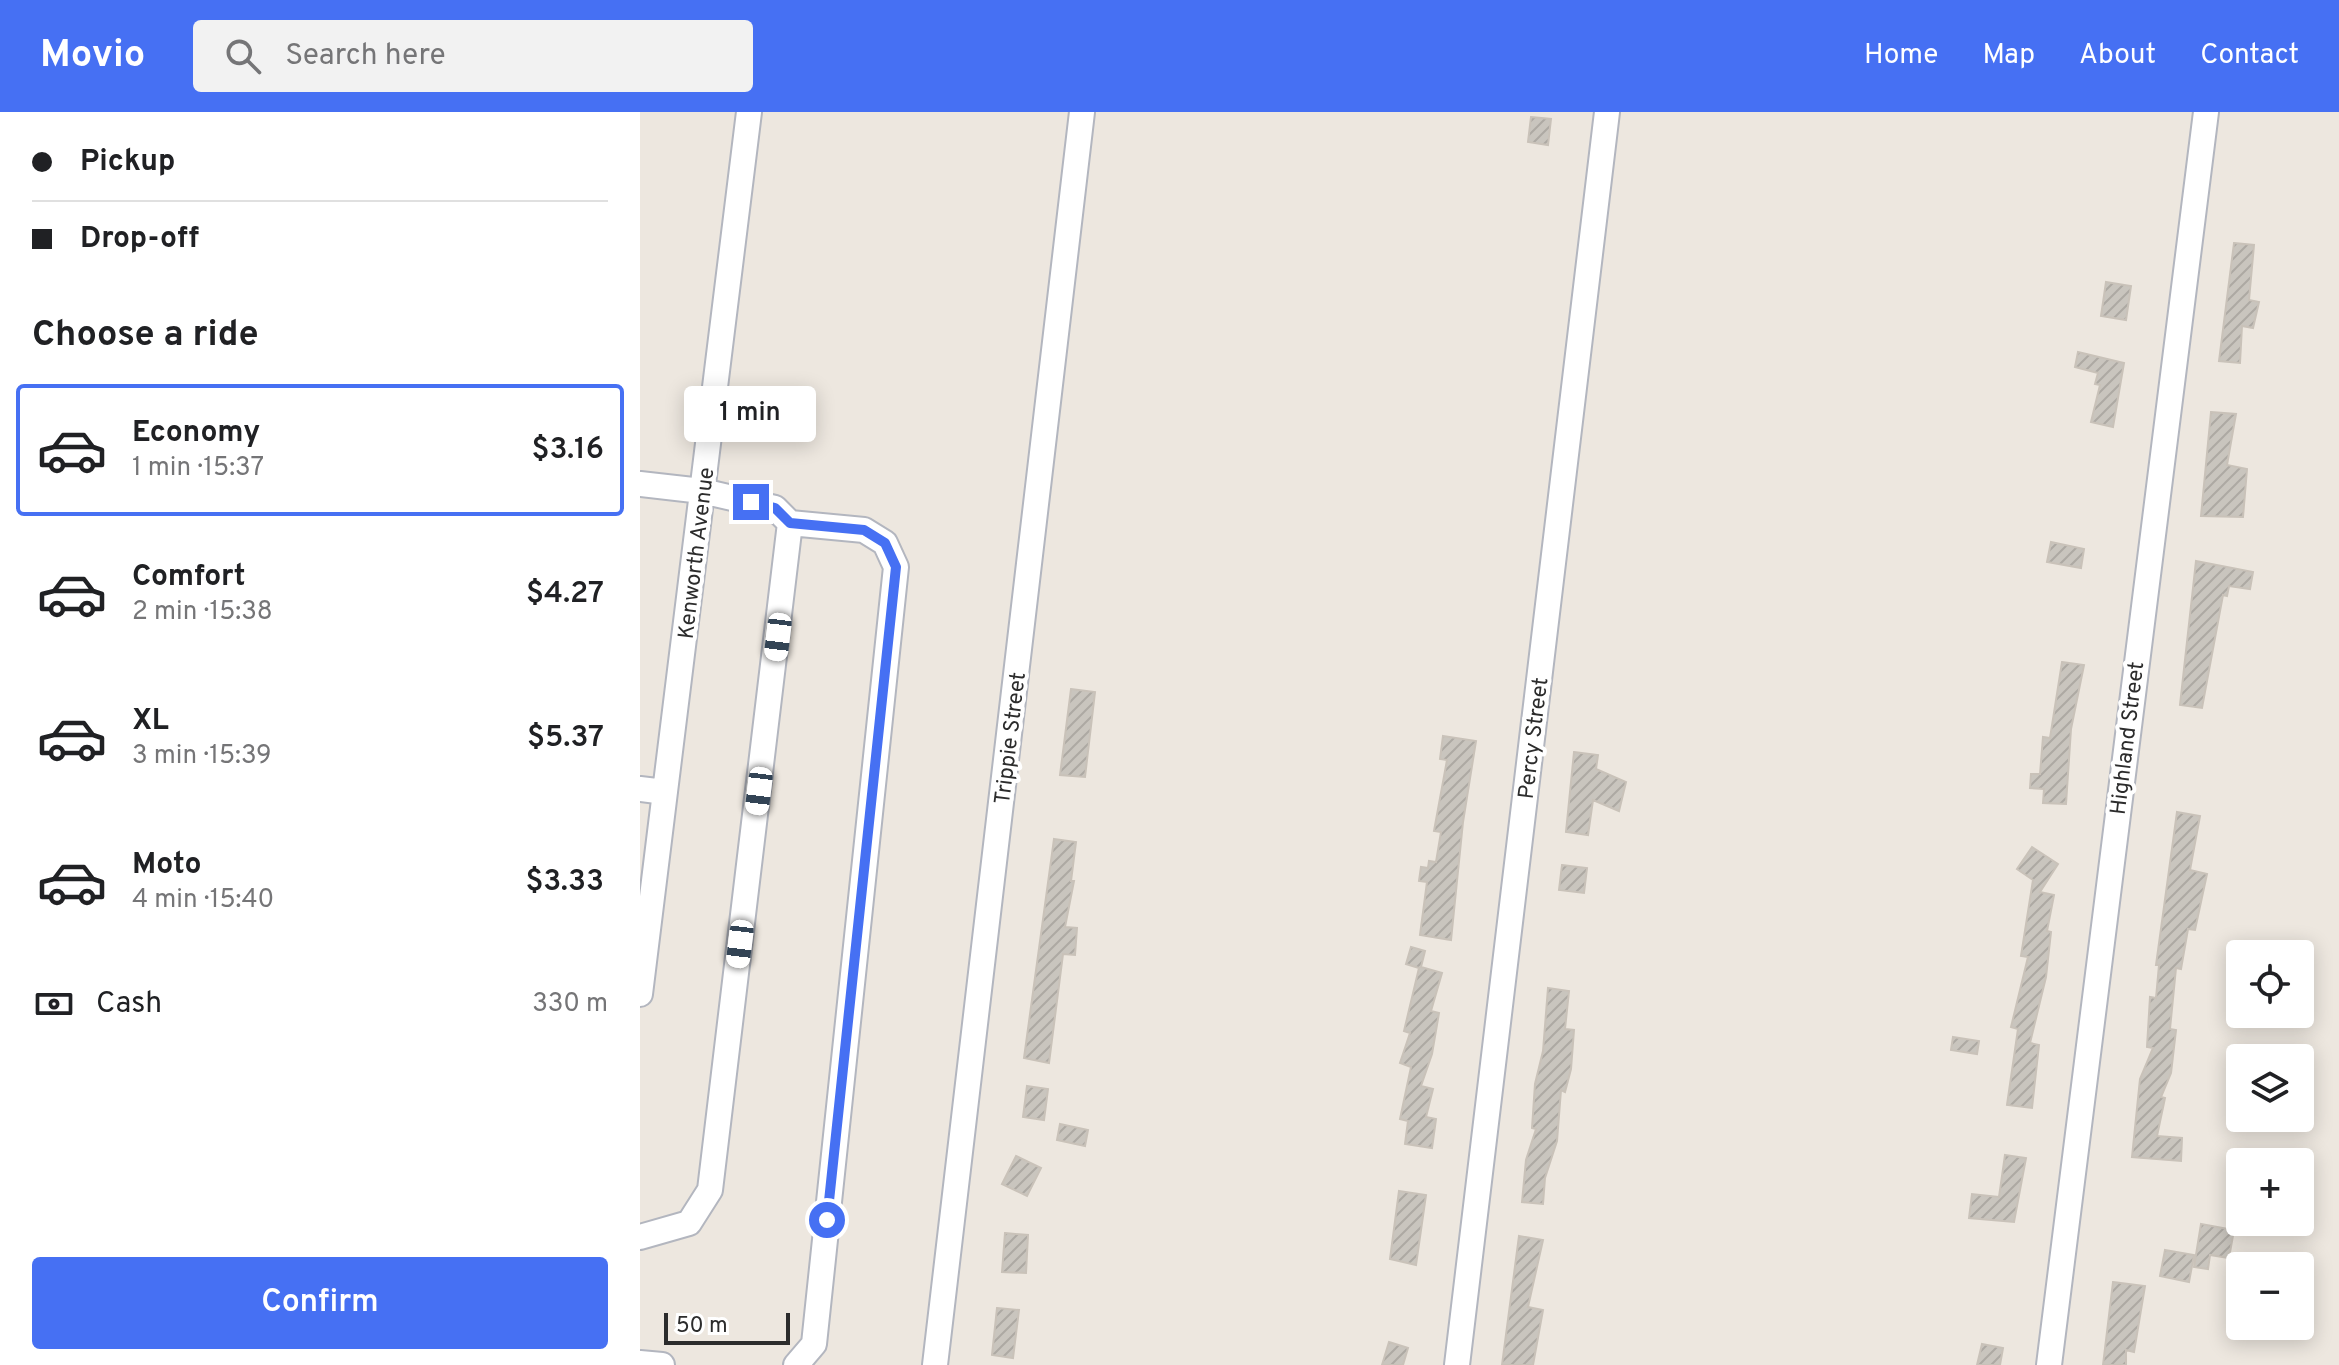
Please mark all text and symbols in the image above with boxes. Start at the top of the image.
search box [193,20,753,92]
text: Movio [40,32,145,81]
icon: search [221,34,265,78]
text: Search here [285,38,446,75]
text: Home [1864,38,1938,74]
text: Map [1982,38,2035,74]
text: About [2079,38,2156,74]
text: Contact [2200,38,2299,74]
text: Pickup [80,144,175,181]
text: Drop-off [80,221,199,258]
text: Choose a ride [32,313,258,359]
callout: 1 min [685,386,817,442]
text: 1 min [719,397,781,430]
icon: car [36,414,108,486]
text: Economy [132,415,260,452]
text: $3.16 [531,432,604,469]
text: 1 min · 15:37 [132,452,264,485]
street label: Kenworth Avenue [674,466,721,641]
route end [733,484,769,520]
icon: car [36,558,108,630]
text: Comfort [132,559,245,596]
text: $4.27 [526,576,604,613]
text: 2 min · 15:38 [132,596,273,629]
car [763,612,793,662]
street label: Highland Street [2106,660,2151,816]
street label: Trippie Street [990,671,1033,806]
street label: Percy Street [1514,676,1555,801]
icon: car [36,702,108,774]
text: XL [132,703,169,740]
text: $5.37 [527,720,604,757]
text: 3 min · 15:39 [132,740,272,773]
car [744,766,774,816]
icon: car [36,846,108,918]
text: Moto [132,847,202,884]
text: $3.33 [525,864,604,901]
text: 4 min · 15:40 [132,884,274,917]
car [725,919,755,969]
map controls [2226,940,2314,1340]
button: locate [2226,940,2314,1028]
icon: cash [32,982,76,1026]
text: Cash [96,986,162,1023]
text: 330 m [532,988,608,1021]
button: layers [2226,1044,2314,1132]
button: + [2226,1148,2314,1236]
route start [809,1202,845,1238]
button: − [2226,1252,2314,1340]
button: Confirm [32,1257,608,1349]
scale bar [664,1309,790,1345]
text: 50 m [676,1313,728,1340]

